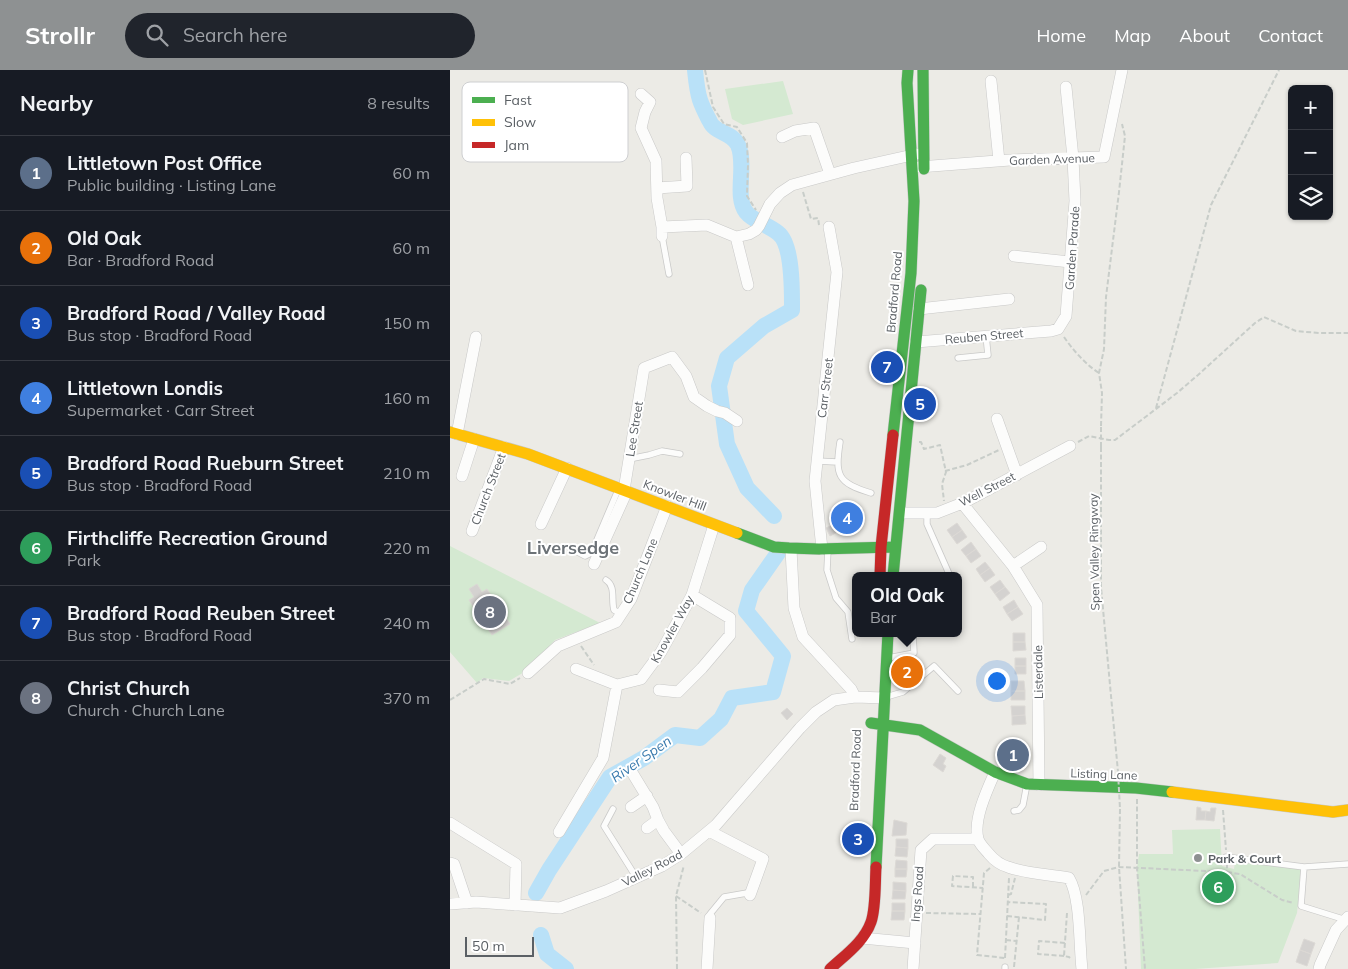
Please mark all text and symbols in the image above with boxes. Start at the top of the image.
search box [125,13,475,58]
text: Strollr [25,20,95,50]
icon: search [143,21,171,49]
text: Search here [183,23,287,47]
text: Home [1036,24,1086,47]
text: Map [1114,24,1151,47]
text: About [1179,24,1230,47]
text: Contact [1258,24,1323,47]
legend [462,82,628,162]
map controls [1288,85,1333,220]
button: + [1288,85,1333,130]
text: Nearby [20,90,93,116]
text: Fast [504,91,532,109]
text: 8 results [367,93,430,113]
text: Slow [504,113,536,131]
button: − [1288,130,1333,175]
text: Jam [504,136,529,154]
street label: Garden Avenue [1009,150,1095,168]
text: Littletown Post Office [67,151,262,175]
text: 1 [31,163,41,183]
text: 60 m [393,163,430,183]
text: Public building · Listing Lane [67,175,276,195]
button: layers [1288,175,1333,220]
street label: Garden Parade [1062,206,1082,290]
text: Old Oak [67,226,141,250]
text: 2 [31,238,41,258]
text: 60 m [393,238,430,258]
text: Bar · Bradford Road [67,250,214,270]
street label: Bradford Road [883,251,905,333]
text: Bradford Road / Valley Road [67,301,326,325]
text: 3 [31,313,41,333]
text: 150 m [383,313,430,333]
text: Bus stop · Bradford Road [67,325,252,345]
street label: Reuben Street [944,325,1024,347]
pin: 7 [871,348,903,386]
street label: Carr Street [814,357,836,419]
text: Littletown Londis [67,376,223,400]
pin: 5 [904,385,936,423]
text: 4 [31,388,41,408]
text: 160 m [383,388,430,408]
text: Supermarket · Carr Street [67,400,254,420]
street label: Lee Street [622,400,646,458]
text: Bradford Road Rueburn Street [67,451,343,475]
street label: Church Street [467,451,509,527]
text: 5 [31,463,41,483]
text: 210 m [383,463,430,483]
street label: Well Street [956,468,1018,510]
text: Bus stop · Bradford Road [67,475,252,495]
street label: Knowler Hill [641,476,709,514]
street label: Spen Valley Ringway [1085,493,1103,611]
pin: 4 [831,499,863,537]
text: Firthcliffe Recreation Ground [67,526,328,550]
district label: Liversedge [527,536,619,559]
street label: Church Lane [619,536,661,606]
text: 6 [31,538,41,558]
text: 220 m [383,538,430,558]
text: Park [67,550,101,570]
popup [852,572,962,637]
text: Old Oak [870,583,944,607]
street label: Knowler Way [647,592,697,665]
pin: 8 [474,593,506,631]
text: Bradford Road Reuben Street [67,601,335,625]
text: Bar [870,607,896,627]
text: 7 [31,613,41,633]
text: 240 m [383,613,430,633]
text: Bus stop · Bradford Road [67,625,252,645]
street label: Listerdale [1030,645,1046,699]
pin: 2 [891,653,923,691]
your location [984,668,1010,694]
text: Christ Church [67,676,190,700]
text: 8 [31,688,41,708]
text: 370 m [383,688,430,708]
text: Church · Church Lane [67,700,225,720]
street label: Bradford Road [846,729,864,811]
water label: River Spen [607,732,675,786]
pin: 1 [997,736,1029,774]
street label: Listing Lane [1070,765,1138,783]
pin: 3 [842,820,874,858]
street label: Valley Road [619,846,685,890]
place label: Park & Court [1208,851,1281,866]
marker: Park & Court [1192,852,1204,864]
street label: Ings Road [908,866,926,922]
pin: 6 [1202,868,1234,906]
scale bar [465,934,534,957]
text: 50 m [472,937,505,955]

